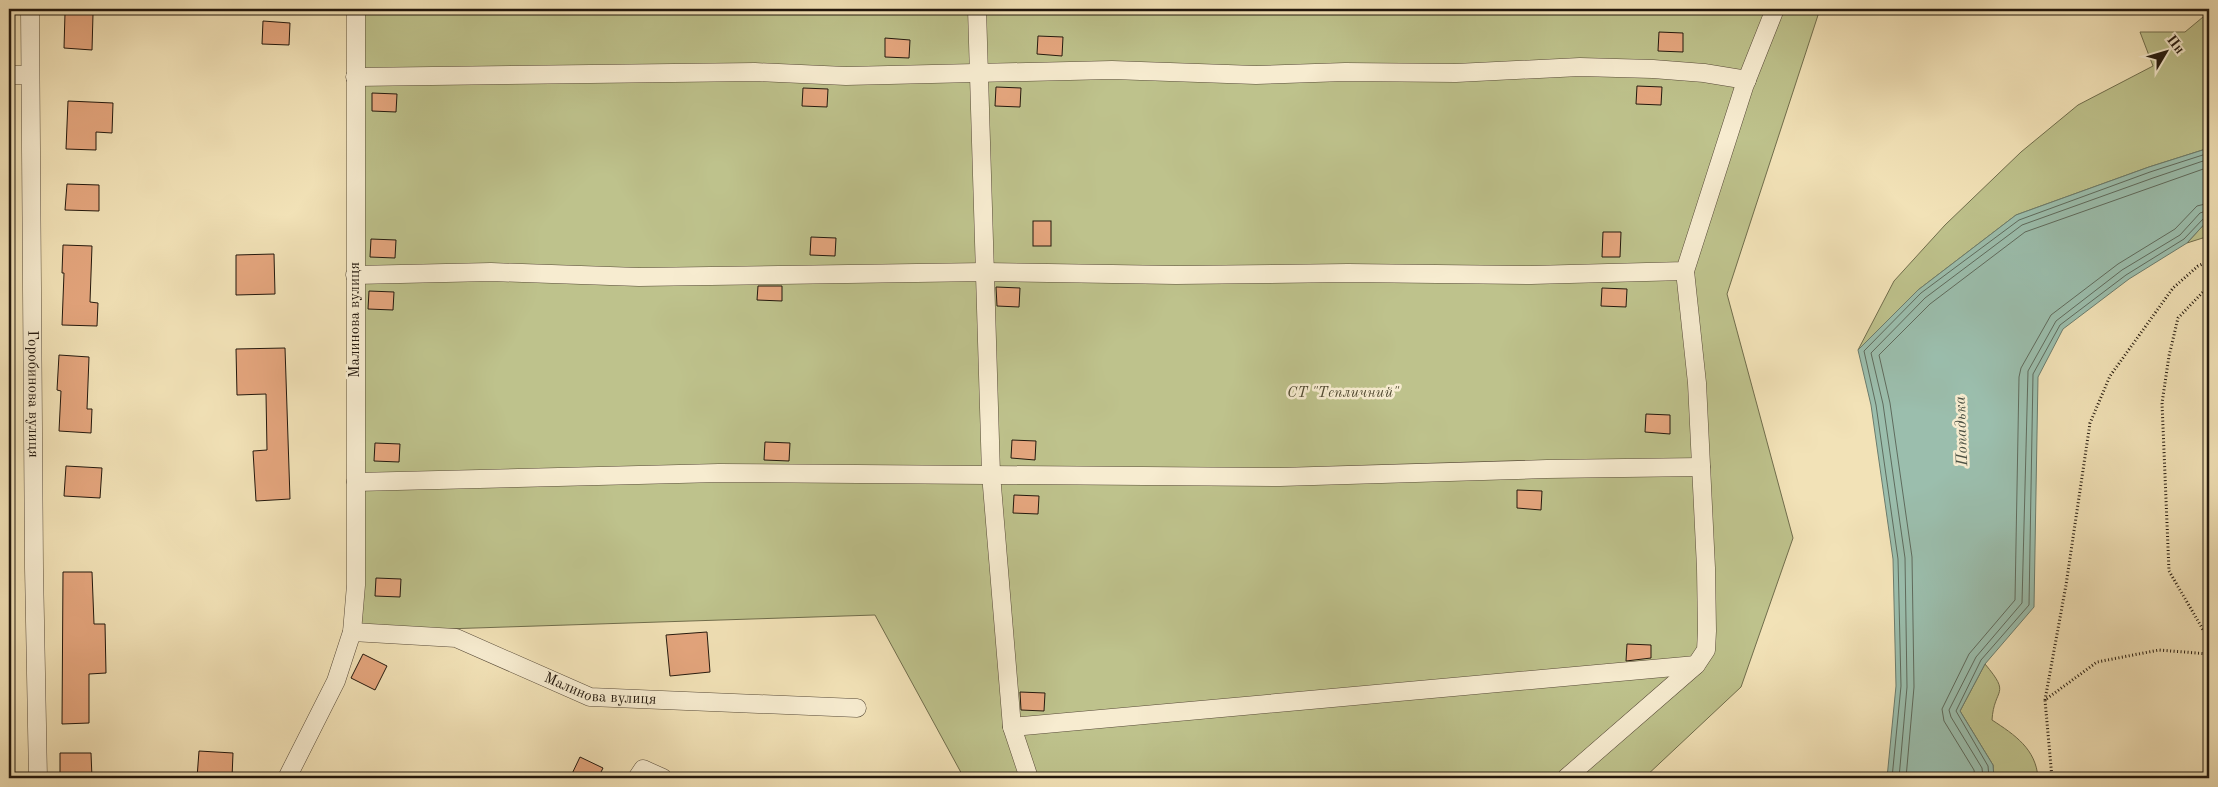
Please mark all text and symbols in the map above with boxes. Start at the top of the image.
north arrow [2140,28,2190,78]
text: Пн [2164,33,2187,57]
street label: Малинова вулиця [348,262,363,378]
street label: Горобинова вулиця [25,330,41,458]
park label: СТ "Тепличний" [1287,386,1400,401]
water label: Попадька [1953,395,1971,467]
street label: Малинова вулиця [542,670,657,707]

